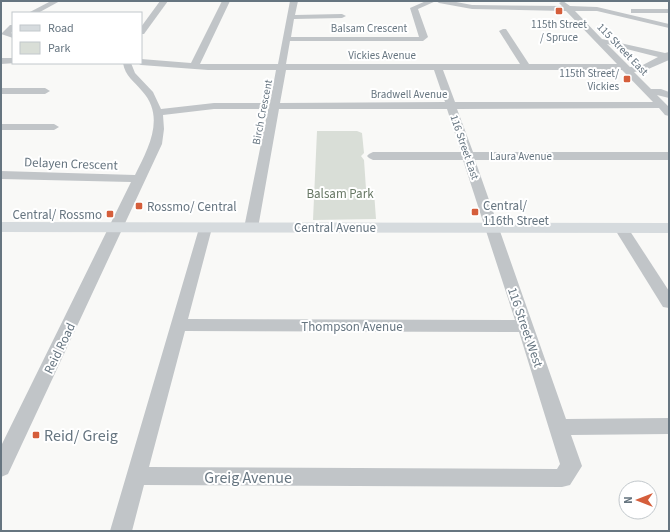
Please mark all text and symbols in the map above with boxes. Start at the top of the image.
marker: 115th Street / Spruce [554,6,564,16]
legend [12,12,142,64]
place label: 115th Street / Spruce [531,17,587,45]
text: Road [48,20,74,37]
street label: 115 Street East [594,20,652,79]
street label: Balsam Crescent [331,21,407,36]
text: Park [48,40,70,57]
street label: Vickies Avenue [348,48,416,63]
place label: 115th Street/ Vickies [559,66,619,94]
marker: 115th Street/ Vickies [622,74,632,84]
street label: Birch Crescent [249,78,276,146]
street label: Bradwell Avenue [371,87,448,102]
street label: 116 Street East [446,113,483,182]
street label: Laura Avenue [490,149,553,164]
street label: Delayen Crescent [24,153,119,175]
park label: Balsam Park [306,185,374,203]
place label: Central/ 116th Street [483,197,550,230]
place label: Rossmo/ Central [147,198,237,216]
marker: Rossmo/ Central [134,201,144,211]
place label: Central/ Rossmo [12,206,102,224]
marker: Central/ 116th Street [470,207,480,217]
marker: Central/ Rossmo [105,209,115,219]
street label: Central Avenue [294,219,376,237]
street label: 116 Street West [503,285,547,370]
street label: Thompson Avenue [301,318,403,336]
street label: Reid Road [40,320,80,377]
place label: Reid/ Greig [44,425,118,447]
marker: Reid/ Greig [31,430,41,440]
street label: Greig Avenue [204,467,292,489]
north arrow [618,480,658,520]
text: N [621,496,636,504]

